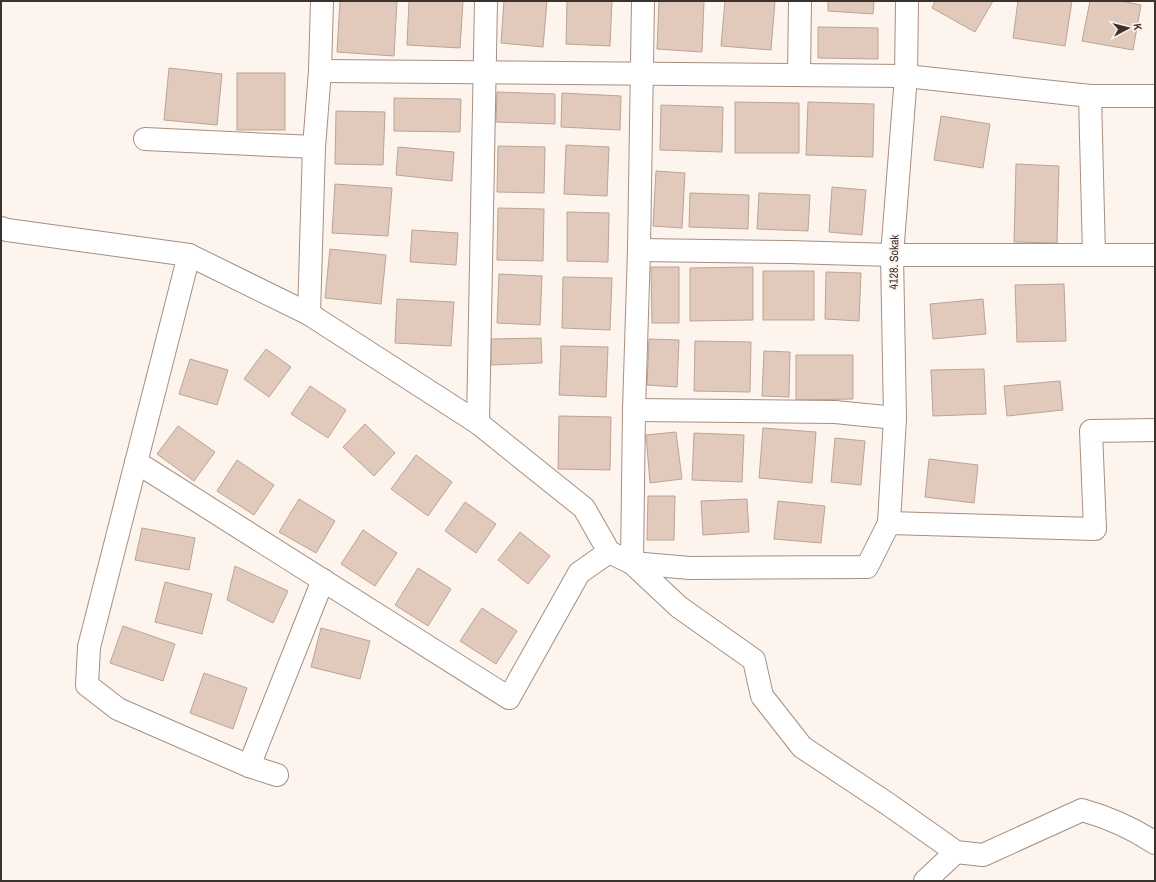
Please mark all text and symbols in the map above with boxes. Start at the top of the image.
north arrow [1108,8,1148,48]
text: K [1131,23,1145,31]
street label: 4128. Sokak [886,234,902,289]

